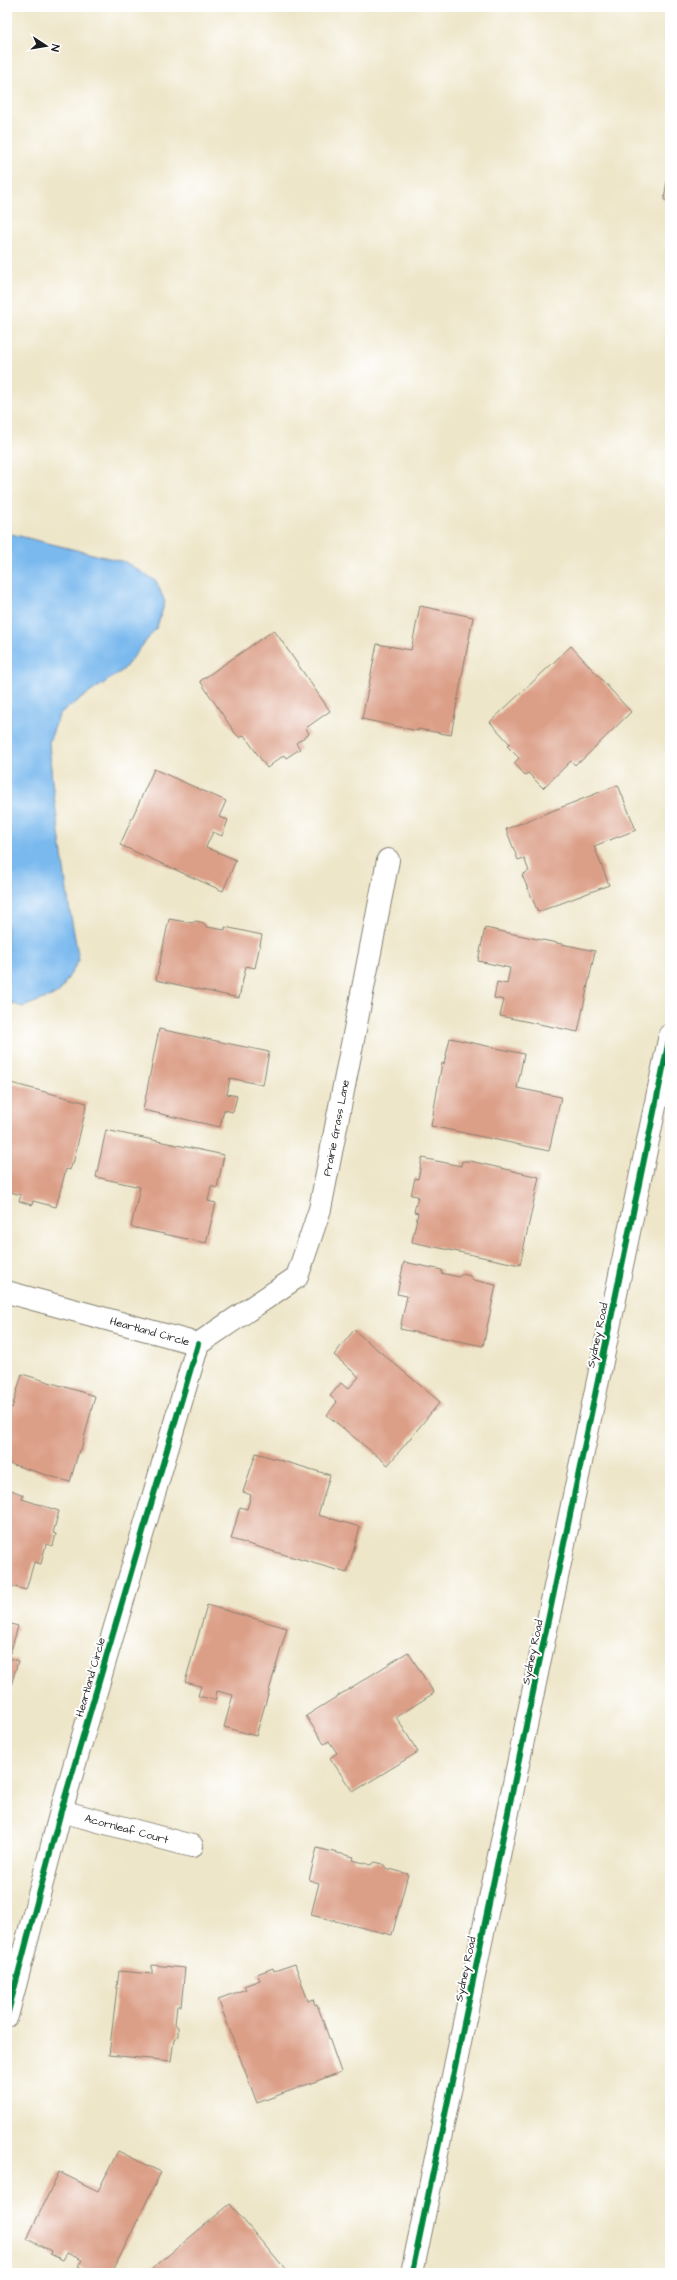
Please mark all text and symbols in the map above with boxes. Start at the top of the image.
north arrow [26,26,66,66]
text: N [47,43,63,53]
street label: Prairie Grass Lane [320,1078,353,1177]
street label: Sydney Road [583,1301,613,1369]
street label: Heartland Circle [108,1313,191,1349]
street label: Sydney Road [518,1618,548,1686]
street label: Heartland Circle [72,1636,109,1719]
street label: Acornleaf Court [83,1811,171,1848]
street label: Sydney Road [451,1935,481,2003]

